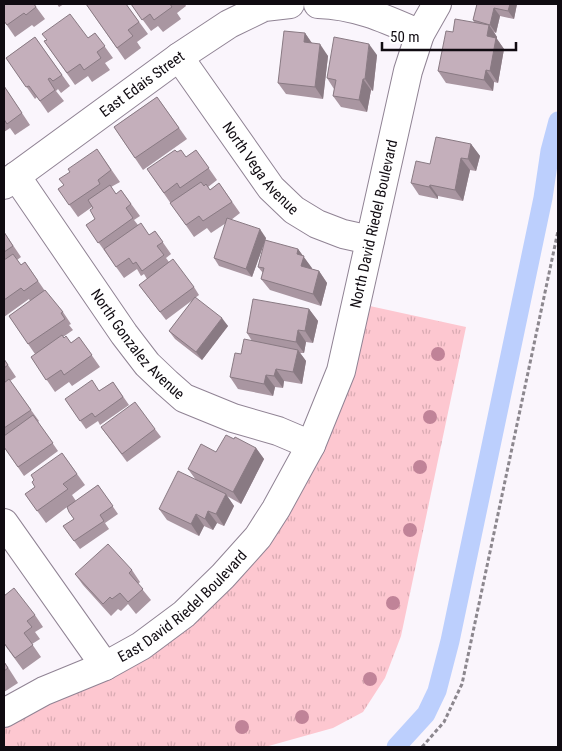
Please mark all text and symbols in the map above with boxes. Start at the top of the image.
scale bar [382,20,516,52]
text: 50 m [390,28,420,46]
street label: East Edais Street [96,47,188,121]
street label: North Vega Avenue [218,118,302,218]
street label: North David Riedel Boulevard [346,138,401,310]
street label: North Gonzalez Avenue [87,286,188,403]
street label: East David Riedel Boulevard [115,547,251,666]

